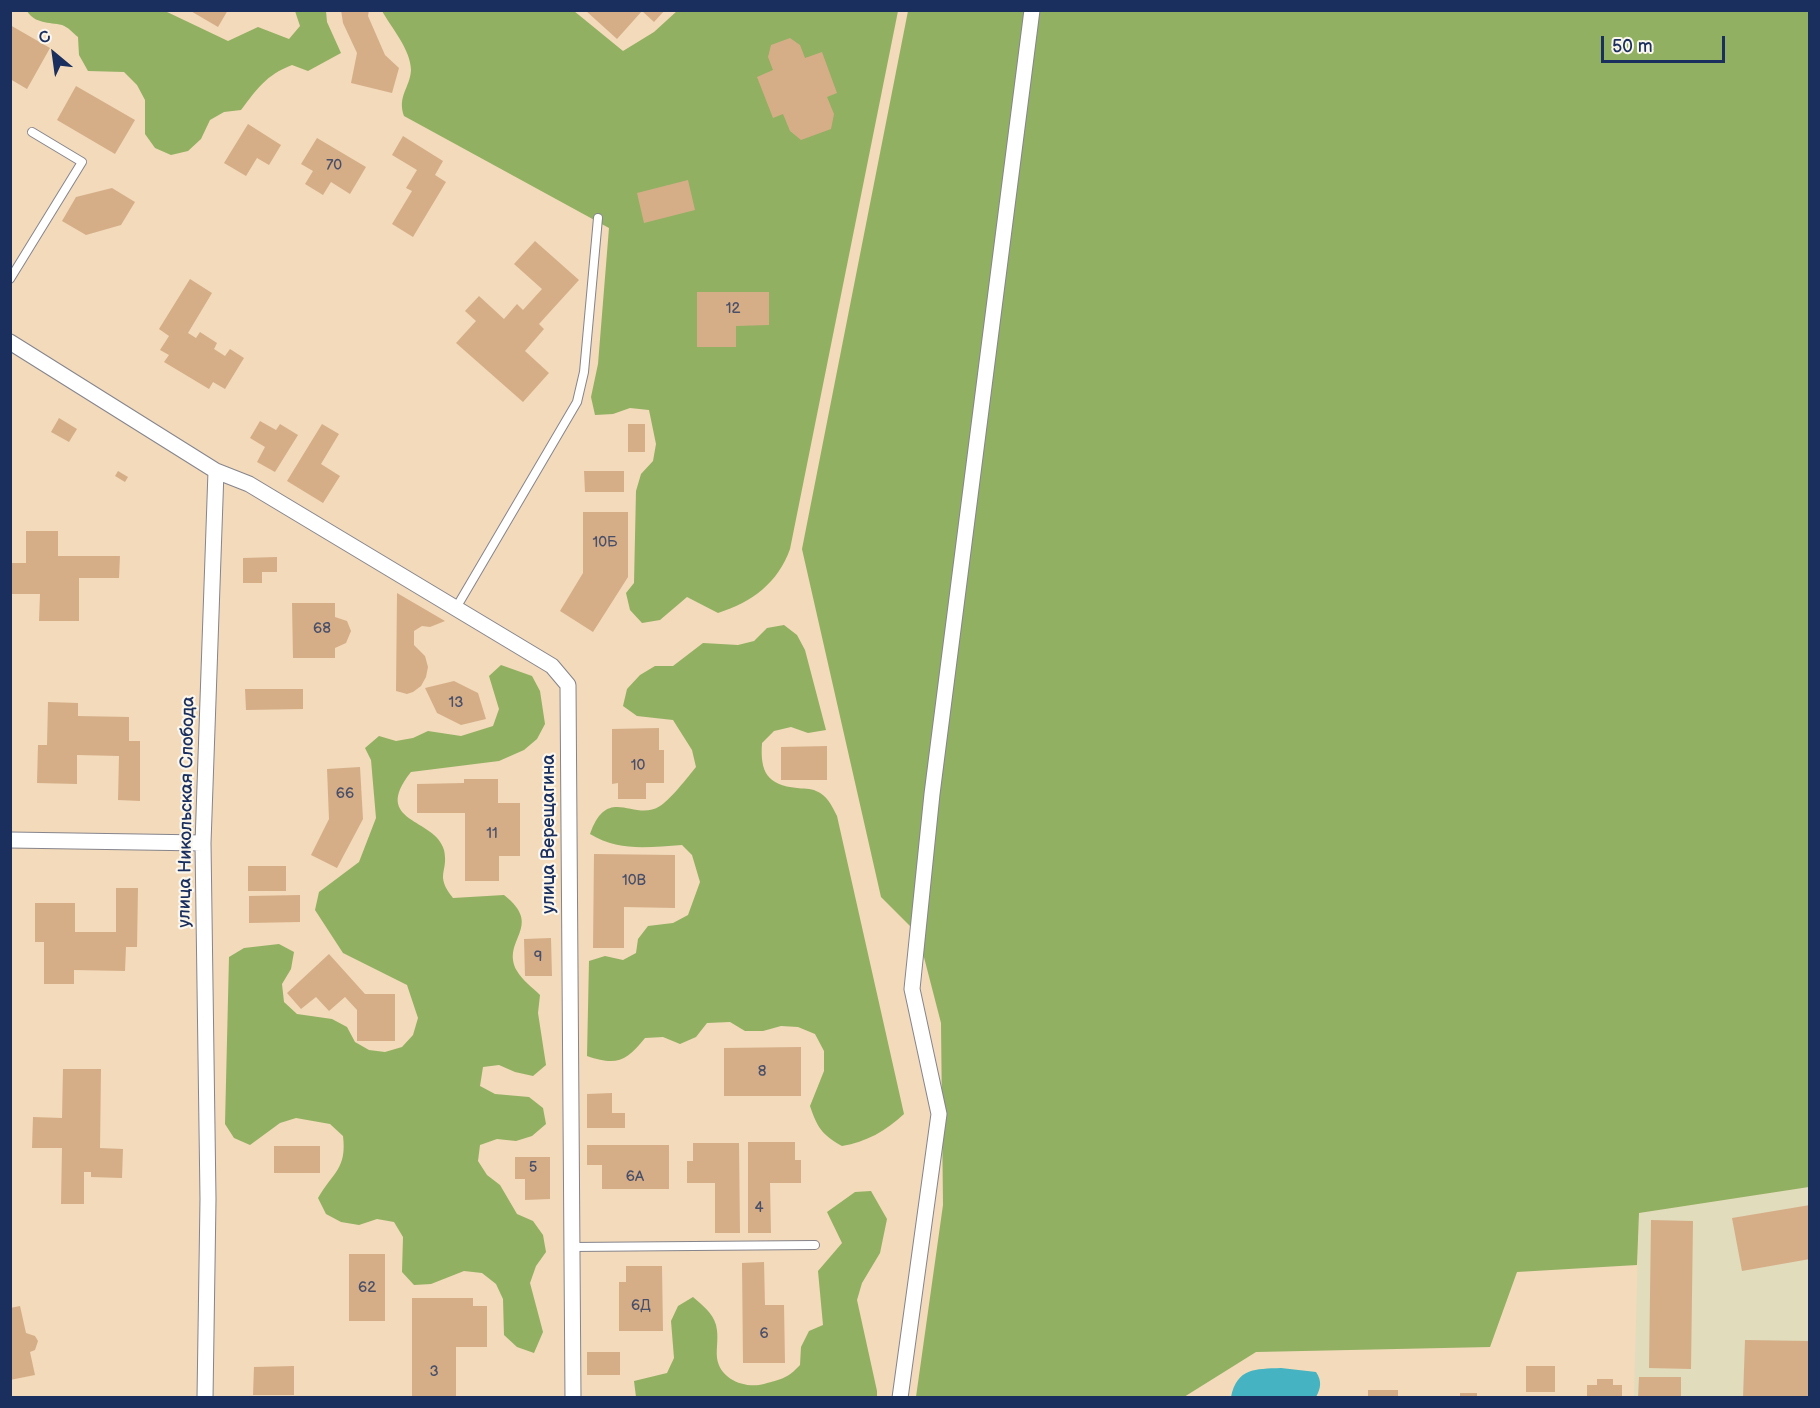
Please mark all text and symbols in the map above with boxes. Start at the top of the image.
north arrow [24,24,84,84]
scale bar [1604,24,1728,62]
text: С [36,27,55,49]
text: 50 m [1612,36,1653,57]
house number: 70 [326,157,342,175]
house number: 12 [726,300,740,318]
house number: 10Б [592,534,618,552]
house number: 68 [313,620,331,638]
house number: 13 [448,694,464,712]
street label: улица Никольская Слобода [174,696,200,928]
street label: улица Верещагина [538,754,560,914]
house number: 10 [631,757,645,775]
house number: 66 [336,785,354,803]
house number: 11 [486,825,498,843]
house number: 10В [622,872,646,890]
house number: 9 [534,948,542,966]
house number: 8 [758,1063,766,1081]
house number: 5 [529,1159,537,1177]
house number: 6А [626,1168,644,1186]
house number: 4 [754,1199,764,1217]
house number: 62 [358,1279,376,1297]
house number: 6Д [631,1297,651,1315]
house number: 6 [759,1325,769,1343]
house number: 3 [429,1363,439,1381]

